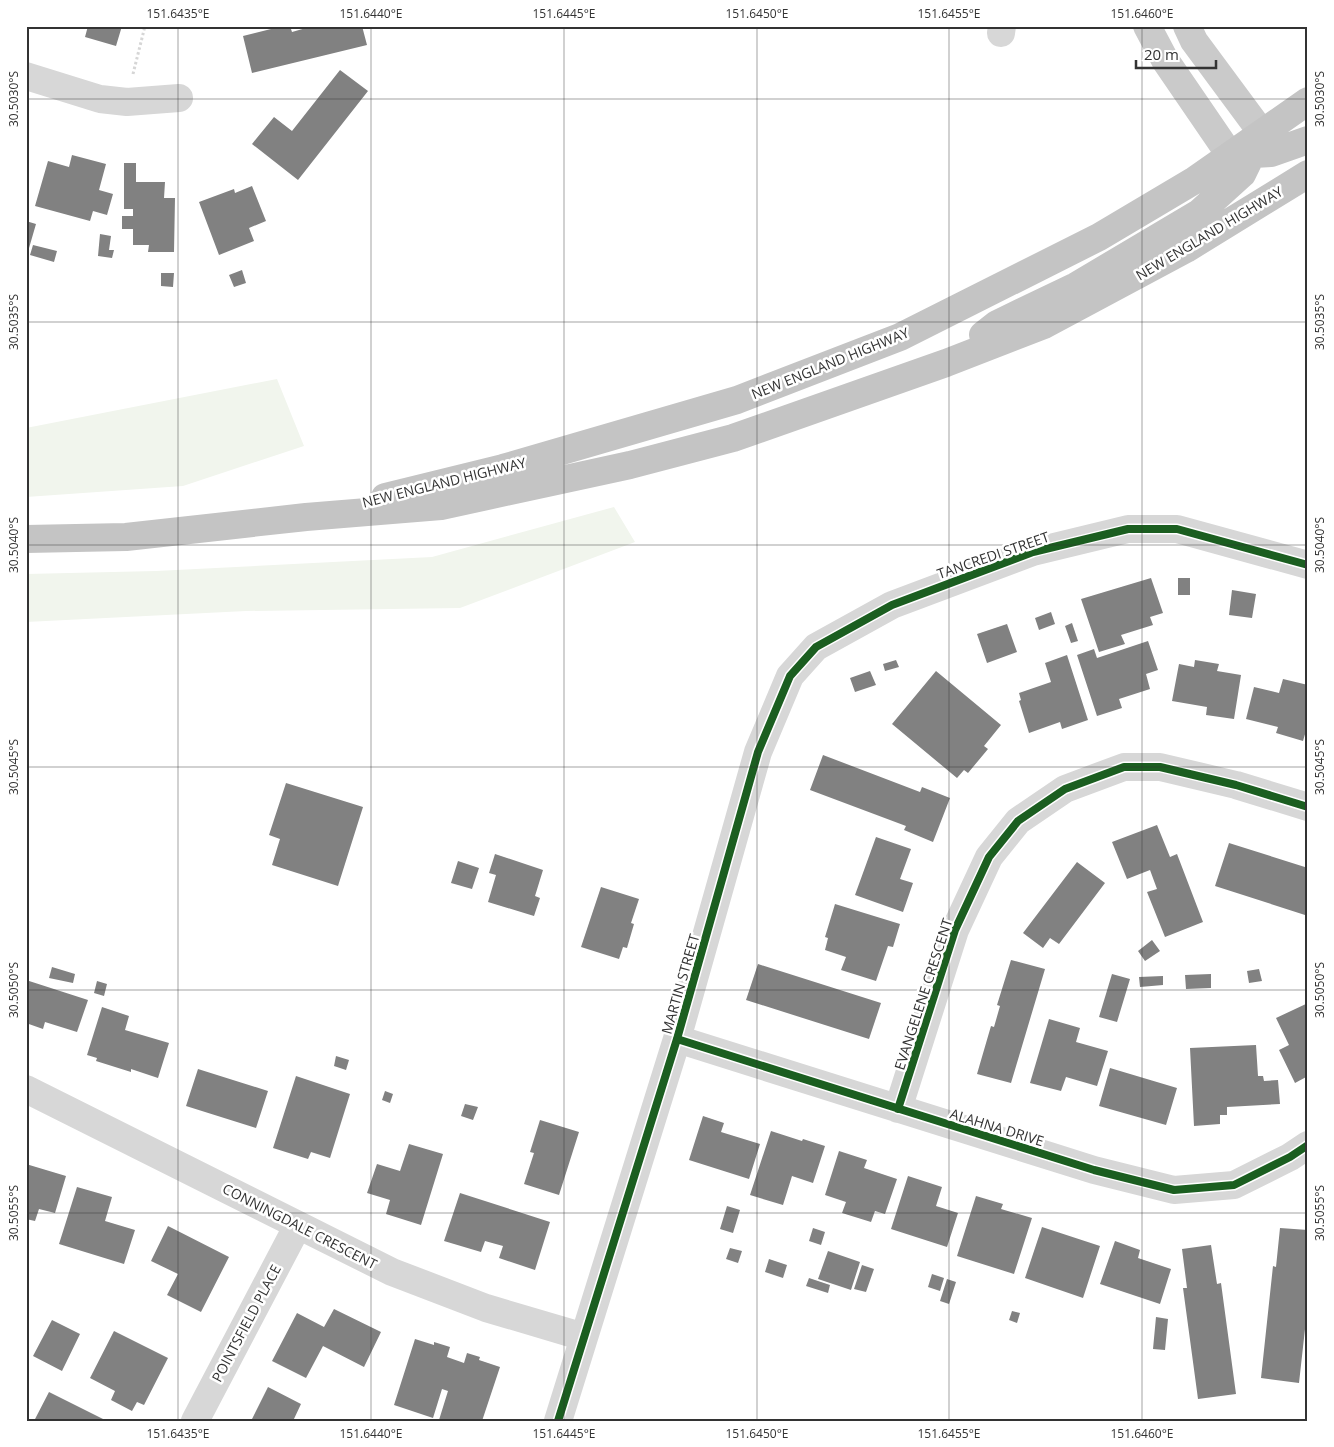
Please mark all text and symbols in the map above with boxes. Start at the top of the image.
text: 151.6435°E [147,5,210,22]
text: 151.6440°E [340,5,403,22]
text: 151.6445°E [533,5,596,22]
text: 151.6450°E [726,5,789,22]
text: 151.6455°E [918,5,981,22]
text: 151.6460°E [1111,5,1174,22]
scale bar [1136,38,1216,70]
text: 20 m [1144,44,1179,64]
text: 30.5030°S [5,71,22,127]
text: 30.5030°S [1311,71,1328,127]
street label: NEW ENGLAND HIGHWAY [1132,181,1286,284]
text: 30.5035°S [5,294,22,350]
text: 30.5035°S [1311,294,1328,350]
street label: NEW ENGLAND HIGHWAY [748,323,912,403]
street label: NEW ENGLAND HIGHWAY [360,452,528,512]
text: 30.5040°S [5,517,22,573]
text: 30.5040°S [1311,517,1328,573]
street label: TANCREDI STREET [934,527,1052,583]
text: 30.5045°S [5,739,22,795]
text: 30.5045°S [1311,739,1328,795]
street label: EVANGELENE CRESCENT [890,916,957,1072]
street label: MARTIN STREET [657,932,703,1036]
text: 30.5050°S [5,962,22,1018]
text: 30.5050°S [1311,962,1328,1018]
street label: ALAHNA DRIVE [948,1104,1046,1150]
street label: CONNINGDALE CRESCENT [220,1179,381,1273]
text: 30.5055°S [5,1185,22,1241]
text: 30.5055°S [1311,1185,1328,1241]
street label: POINTSFIELD PLACE [207,1261,285,1385]
text: 151.6435°E [147,1425,210,1442]
text: 151.6440°E [340,1425,403,1442]
text: 151.6445°E [533,1425,596,1442]
text: 151.6450°E [726,1425,789,1442]
text: 151.6455°E [918,1425,981,1442]
text: 151.6460°E [1111,1425,1174,1442]

